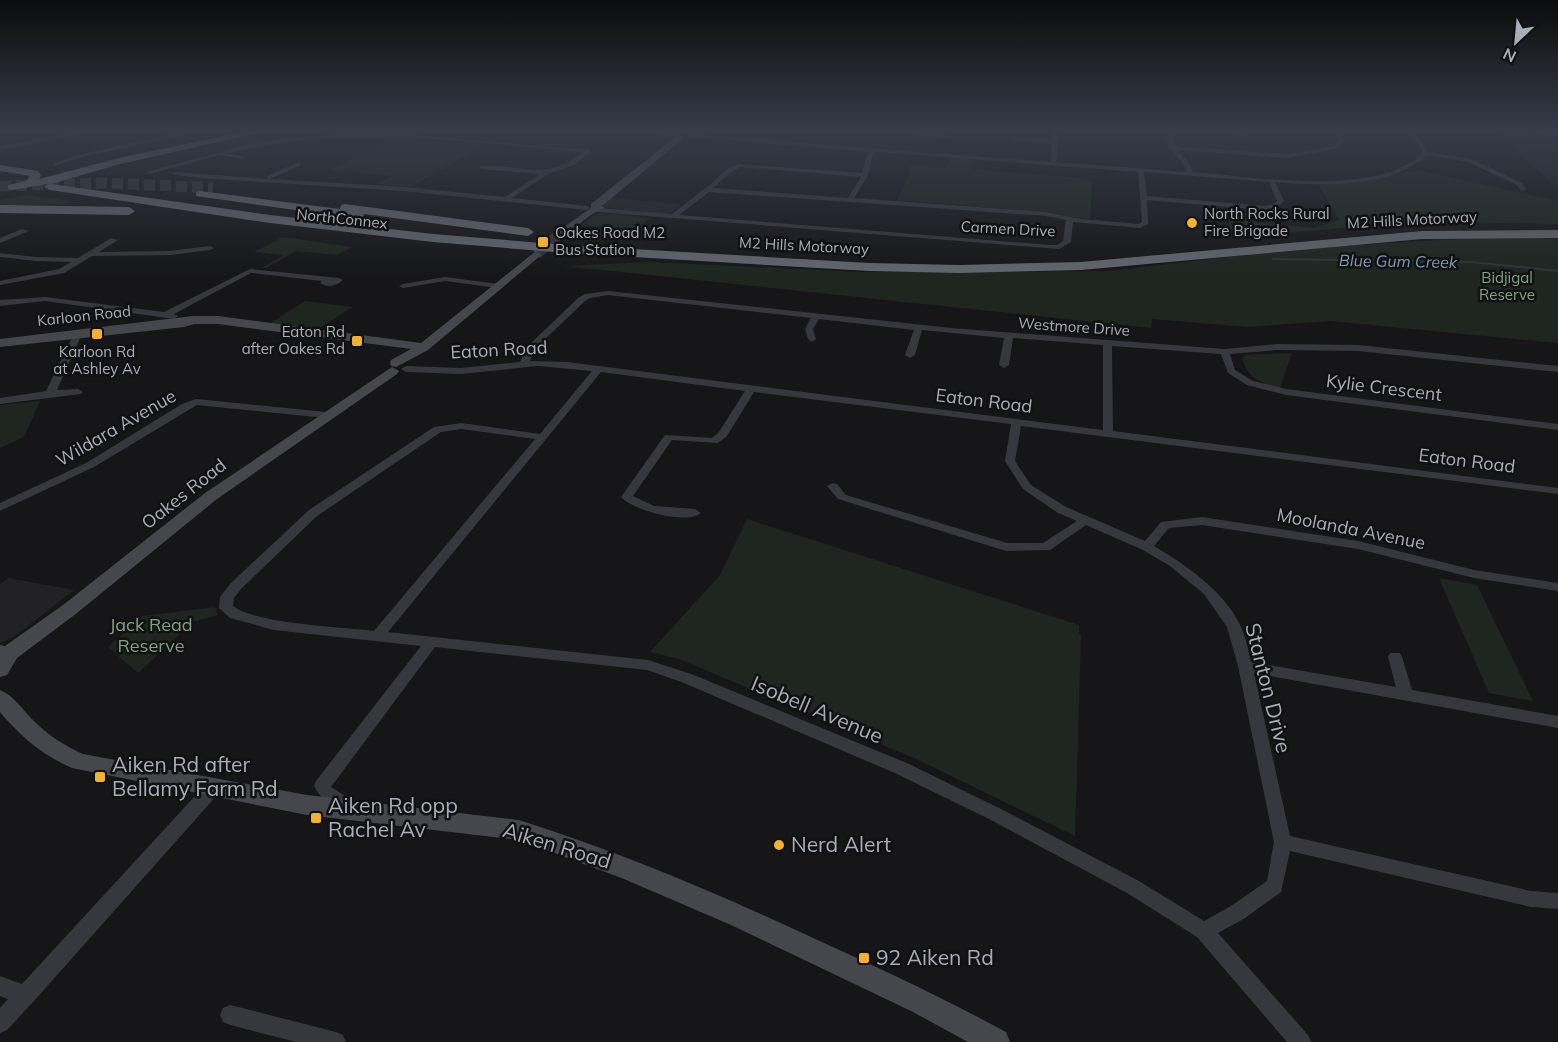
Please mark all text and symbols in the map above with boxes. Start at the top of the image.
north arrow [1486,12,1546,72]
text: N [1500,44,1519,67]
street label: NorthConnex [295,204,389,233]
place label: North Rocks Rural Fire Brigade [1204,204,1330,240]
street label: M2 Hills Motorway [1347,207,1477,232]
marker: North Rocks Rural Fire Brigade [1185,216,1199,230]
street label: Carmen Drive [960,217,1056,240]
place label: Oakes Road M2 Bus Station [555,223,665,259]
street label: M2 Hills Motorway [739,233,870,258]
marker: Oakes Road M2 Bus Station [536,235,550,249]
water label: Blue Gum Creek [1339,250,1458,272]
park label: Bidjigal Reserve [1479,268,1535,304]
street label: Karloon Road [36,301,132,330]
street label: Westmore Drive [1018,313,1131,340]
place label: Eaton Rd after Oakes Rd [242,322,345,358]
marker: Karloon Rd at Ashley Av [90,327,104,341]
marker: Eaton Rd after Oakes Rd [350,334,364,348]
street label: Eaton Road [450,335,548,364]
place label: Karloon Rd at Ashley Av [53,342,141,378]
street label: Kylie Crescent [1325,369,1443,406]
street label: Eaton Road [934,383,1034,418]
street label: Wildara Avenue [52,384,180,471]
street label: Eaton Road [1417,443,1517,478]
street label: Oakes Road [137,453,231,534]
street label: Moolanda Avenue [1275,503,1427,554]
park label: Jack Read Reserve [109,613,193,657]
street label: Stanton Drive [1240,620,1298,755]
street label: Isobell Avenue [748,670,887,748]
place label: Aiken Rd after Bellamy Farm Rd [112,751,278,801]
marker: Aiken Rd after Bellamy Farm Rd [93,770,107,784]
place label: Aiken Rd opp Rachel Av [328,792,458,842]
marker: Aiken Rd opp Rachel Av [309,811,323,825]
street label: Aiken Road [500,816,614,874]
place label: Nerd Alert [791,831,891,857]
marker: Nerd Alert [772,838,786,852]
place label: 92 Aiken Rd [876,944,994,970]
marker: 92 Aiken Rd [857,951,871,965]

